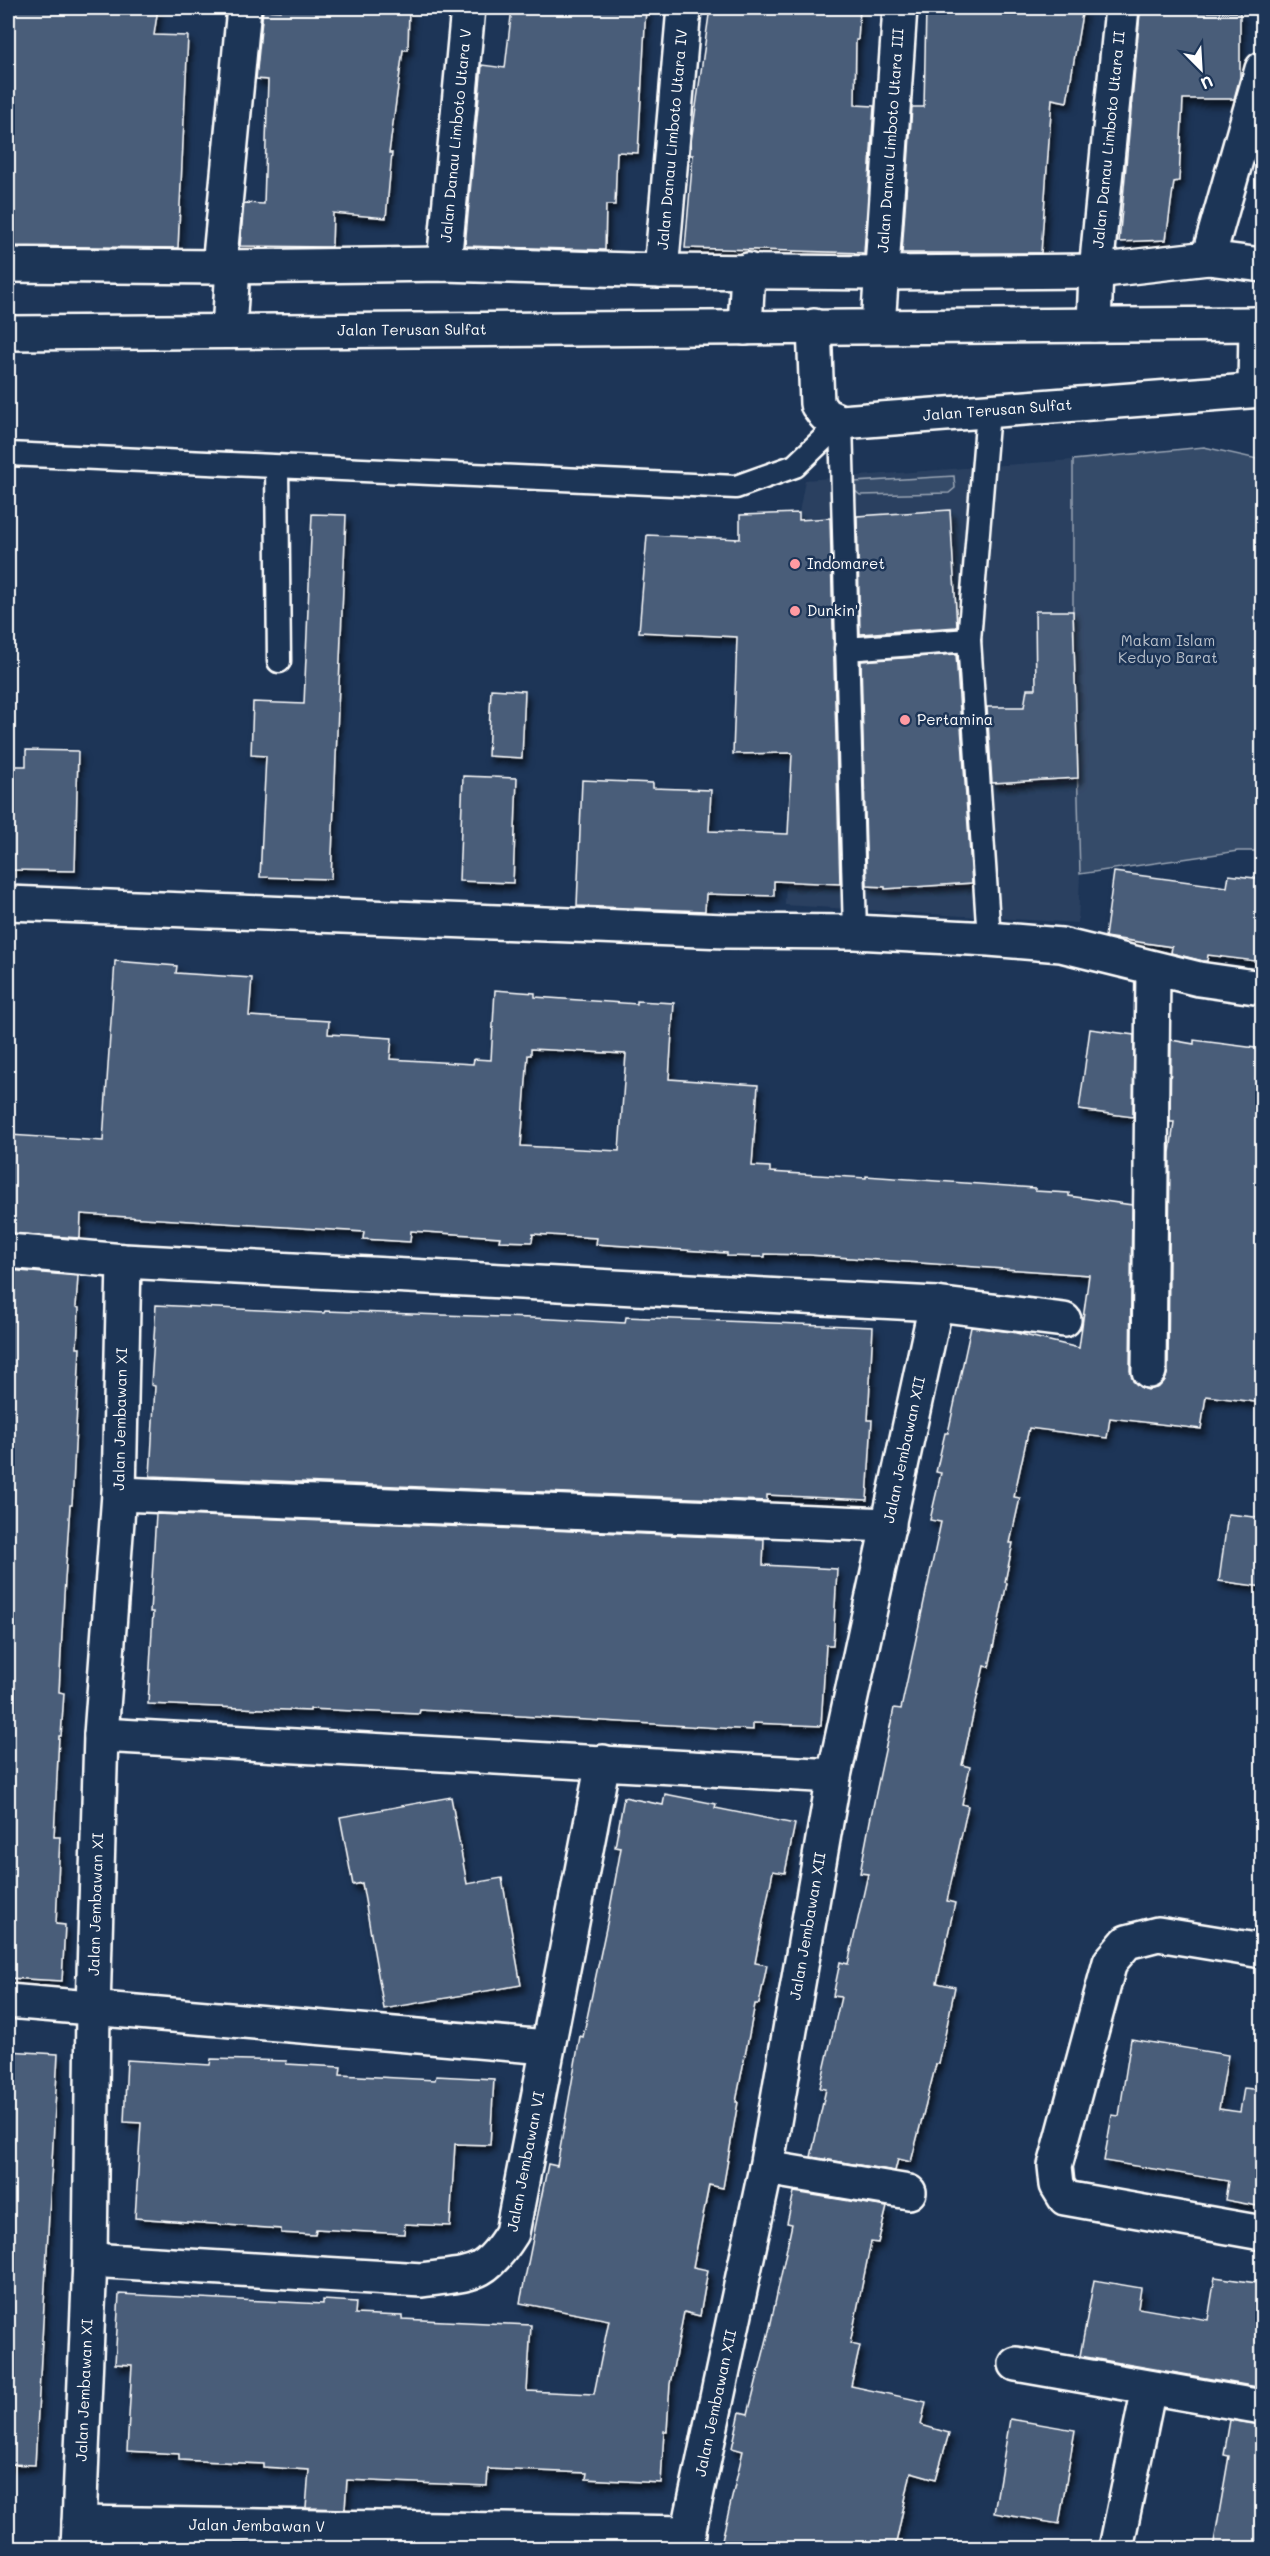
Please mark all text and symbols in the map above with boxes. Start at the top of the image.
street label: Jalan Danau Limboto Utara III [872,27,908,253]
street label: Jalan Danau Limboto Utara V [435,28,475,243]
street label: Jalan Danau Limboto Utara IV [652,28,691,251]
street label: Jalan Danau Limboto Utara II [1087,30,1129,249]
north arrow [1171,39,1231,99]
text: U [1198,71,1217,95]
street label: Jalan Terusan Sulfat [337,319,487,340]
street label: Jalan Terusan Sulfat [922,393,1073,425]
place label: Indomaret [807,553,885,573]
marker: Indomaret [788,557,802,571]
place label: Dunkin' [807,600,858,620]
marker: Dunkin' [788,604,802,618]
park label: Makam Islam Keduyo Barat [1118,630,1218,667]
place label: Pertamina [917,709,993,729]
marker: Pertamina [898,713,912,727]
street label: Jalan Jembawan XI [108,1347,131,1491]
street label: Jalan Jembawan XII [878,1374,929,1525]
street label: Jalan Jembawan XI [83,1832,107,1976]
street label: Jalan Jembawan XII [784,1850,830,2001]
street label: Jalan Jembawan VI [501,2089,548,2233]
street label: Jalan Jembawan XI [71,2318,97,2462]
street label: Jalan Jembawan XII [690,2327,740,2478]
street label: Jalan Jembawan V [189,2514,325,2536]

